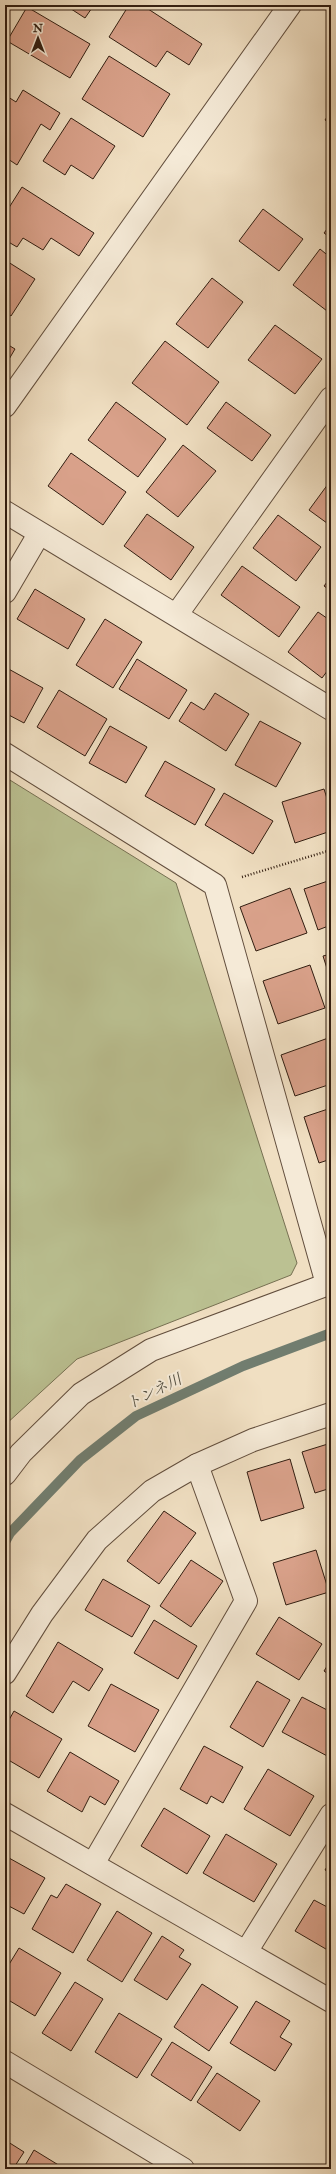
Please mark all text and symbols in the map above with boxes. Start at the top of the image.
north arrow [18,18,58,58]
text: N [32,22,44,35]
water label: トンネ川 [123,1369,187,1414]

